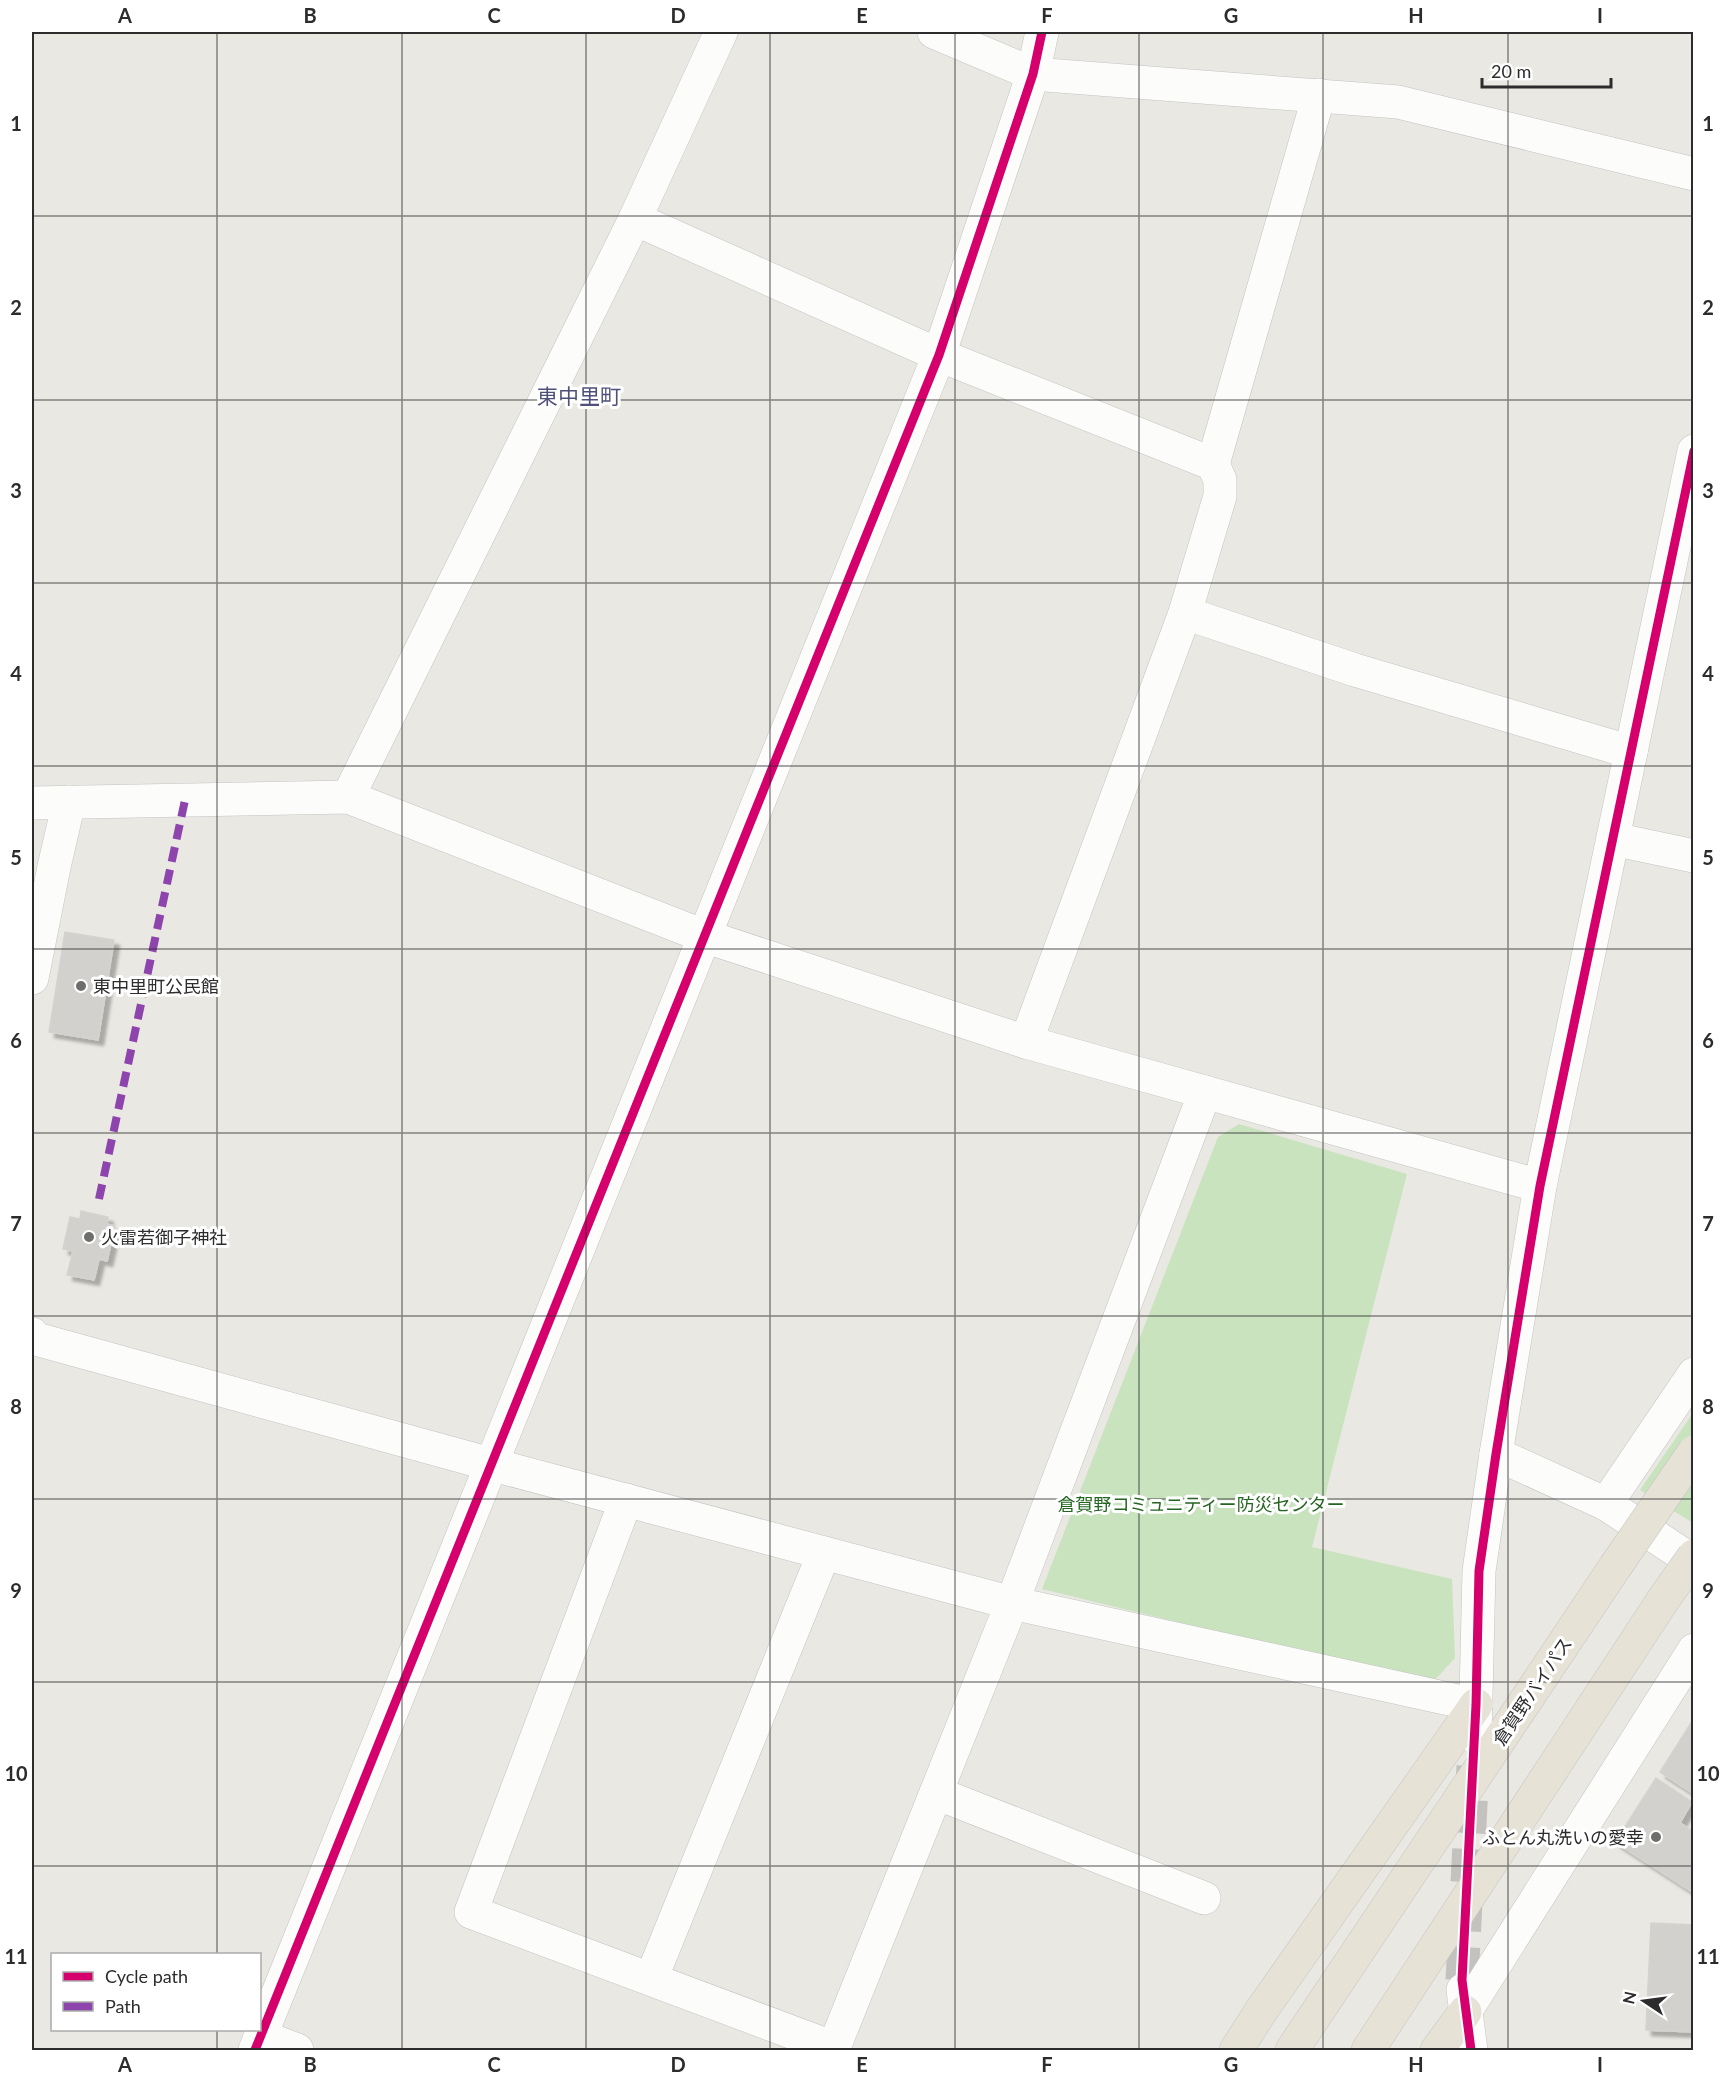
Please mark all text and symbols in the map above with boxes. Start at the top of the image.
text: A [117,3,132,27]
text: B [303,3,317,27]
text: C [487,3,501,27]
text: D [670,3,686,27]
text: E [856,3,868,27]
text: F [1041,3,1053,27]
text: G [1224,3,1238,27]
text: H [1408,3,1424,27]
text: I [1597,3,1603,27]
scale bar [1482,51,1611,89]
text: 20 m [1491,60,1531,82]
text: 1 [10,111,22,135]
text: 1 [1702,111,1714,135]
text: 2 [10,295,22,319]
text: 2 [1702,295,1714,319]
district label: 東中里町 [537,383,621,408]
text: 3 [10,478,22,502]
text: 3 [1702,478,1714,502]
text: 4 [10,661,22,685]
text: 4 [1702,661,1714,685]
text: 5 [10,845,22,869]
text: 5 [1702,845,1714,869]
place label: 東中里町公民館 [93,975,219,997]
marker: 東中里町公民館 [74,979,88,993]
text: 6 [10,1028,22,1052]
text: 6 [1702,1028,1714,1052]
text: 7 [10,1211,22,1235]
text: 7 [1702,1211,1714,1235]
place label: 火雷若御子神社 [101,1226,227,1248]
marker: 火雷若御子神社 [82,1230,96,1244]
text: 8 [10,1394,22,1418]
text: 8 [1702,1394,1714,1418]
park label: 倉賀野コミュニティー防災センター [1058,1493,1344,1515]
text: 9 [10,1578,22,1602]
text: 9 [1702,1578,1714,1602]
street label: 倉賀野バイパス [1488,1633,1576,1749]
text: 10 [4,1761,28,1785]
text: 10 [1696,1761,1720,1785]
place label: ふとん丸洗いの愛幸 [1482,1826,1644,1848]
marker: ふとん丸洗いの愛幸 [1649,1830,1663,1844]
text: 11 [4,1944,28,1968]
text: 11 [1696,1944,1720,1968]
legend [51,1953,261,2031]
text: Cycle path [105,1965,188,1987]
north arrow [1614,1971,1674,2031]
text: N [1618,1989,1640,2006]
text: Path [105,1995,141,2017]
text: A [117,2052,132,2076]
text: B [303,2052,317,2076]
text: C [487,2052,501,2076]
text: D [670,2052,686,2076]
text: E [856,2052,868,2076]
text: F [1041,2052,1053,2076]
text: G [1224,2052,1238,2076]
text: H [1408,2052,1424,2076]
text: I [1597,2052,1603,2076]

